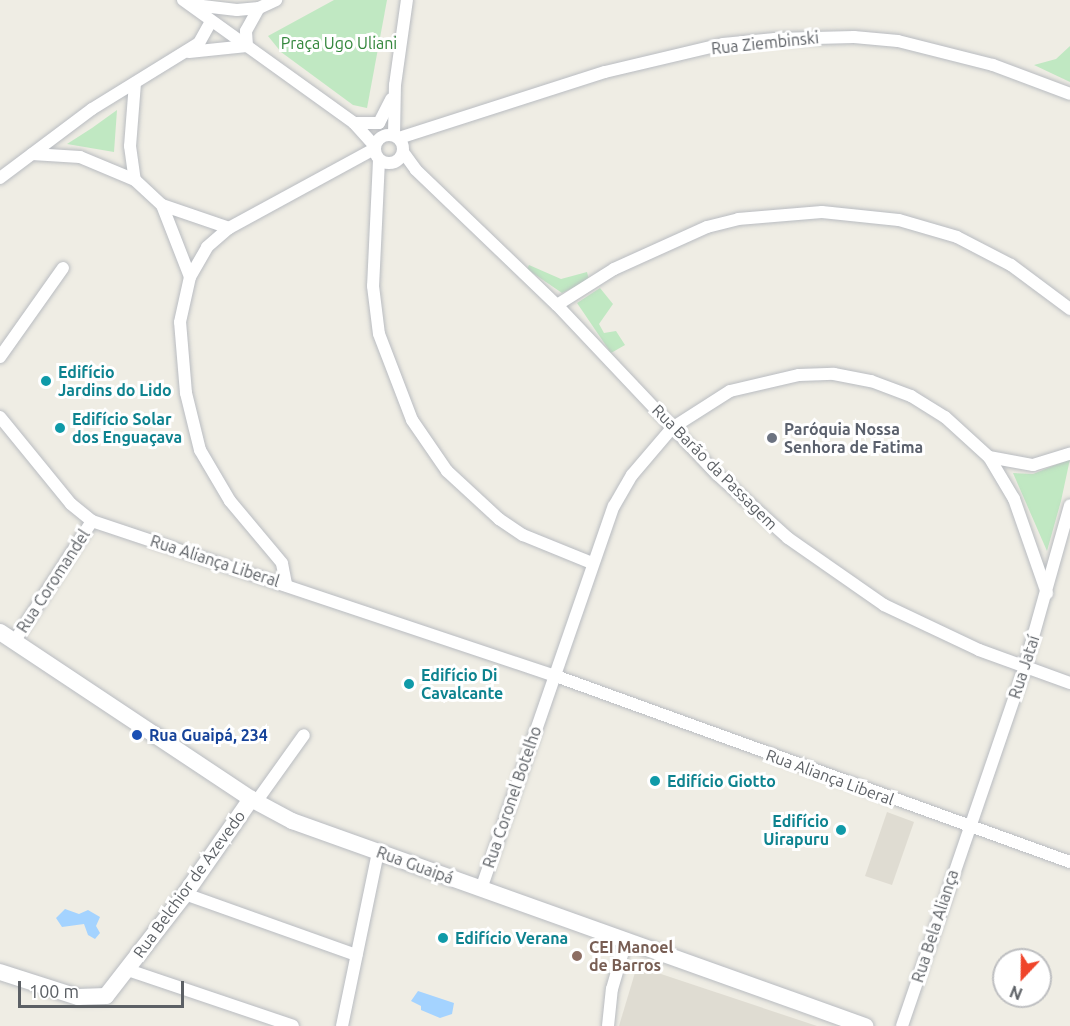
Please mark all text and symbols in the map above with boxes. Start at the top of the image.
street label: Rua Ziembinski [710,28,820,58]
park label: Praça Ugo Uliani [281,33,397,53]
place label: Edifício Jardins do Lido [58,362,172,400]
marker: Edifício Jardins do Lido [39,374,53,388]
street label: Rua Barão da Passagem [648,400,782,534]
place label: Edifício Solar dos Enguaçava [72,409,182,447]
place label: Paróquia Nossa Senhora de Fatima [784,419,923,457]
marker: Edifício Solar dos Enguaçava [53,421,67,435]
marker: Paróquia Nossa Senhora de Fatima [765,431,779,445]
street label: Rua Coromandel [13,526,93,636]
street label: Rua Aliança Liberal [148,531,282,591]
street label: Rua Jataí [1005,633,1043,701]
place label: Edifício Di Cavalcante [421,665,503,703]
marker: Edifício Di Cavalcante [402,677,416,691]
street label: Rua Coronel Botelho [479,724,545,870]
place label: Rua Guaipá, 234 [149,725,268,745]
marker: Rua Guaipá, 234 [130,728,144,742]
street label: Rua Aliança Liberal [763,745,897,809]
place label: Edifício Giotto [667,771,776,791]
marker: Edifício Giotto [648,774,662,788]
street label: Rua Belchior de Azevedo [129,807,249,961]
place label: Edifício Uirapuru [763,811,829,849]
marker: Edifício Uirapuru [834,823,848,837]
street label: Rua Guaipá [374,842,456,888]
street label: Rua Bela Aliança [908,867,962,985]
place label: Edifício Verana [455,928,568,948]
marker: Edifício Verana [436,931,450,945]
place label: CEI Manoel de Barros [589,937,673,975]
north arrow [992,948,1052,1008]
marker: CEI Manoel de Barros [570,949,584,963]
scale bar [21,969,188,1007]
text: 100 m [29,981,79,1001]
text: N [1007,982,1025,1003]

